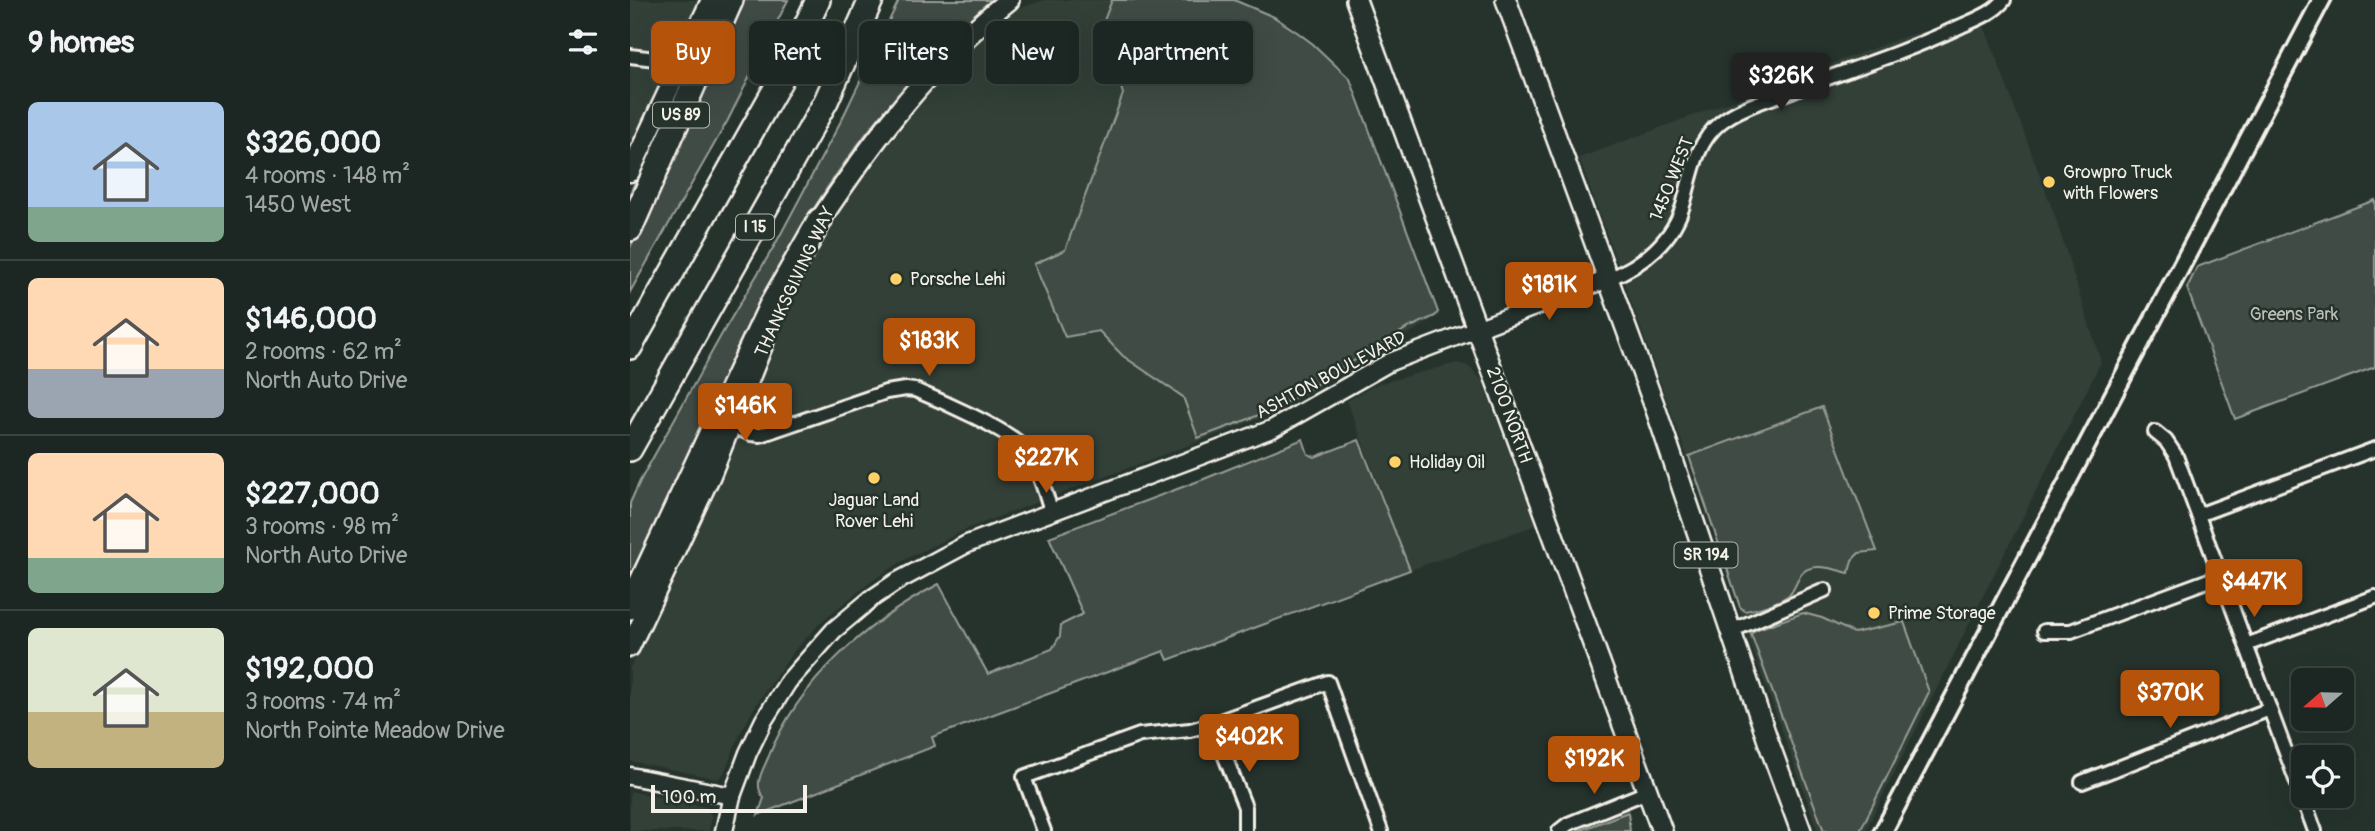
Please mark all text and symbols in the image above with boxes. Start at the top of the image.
chip: Buy [651,21,735,84]
chip: Rent [749,21,845,84]
chip: Filters [859,21,972,84]
chip: New [986,21,1079,84]
chip: Apartment [1093,21,1253,84]
icon: filters [564,23,602,61]
text: 9 homes [28,24,134,61]
pin: $326K [1732,54,1830,113]
text: $326K [1748,61,1814,90]
road number: US 89 [653,102,709,127]
text: $326,000 [245,124,381,161]
icon: home [84,130,168,214]
street label: 1450 WEST [1645,134,1699,224]
text: 4 rooms · 148 m² [245,161,410,190]
place label: Growpro Truck with Flowers [2063,161,2173,205]
marker: Growpro Truck with Flowers [2041,174,2057,190]
text: 1450 West [245,190,351,219]
street label: THANKSGIVING WAY [750,202,840,361]
road number: I 15 [736,215,774,240]
pin: $181K [1500,262,1598,322]
place label: Porsche Lehi [910,268,1005,291]
text: $181K [1521,270,1577,299]
marker: Porsche Lehi [888,271,904,287]
text: $146,000 [245,300,377,337]
park label: Greens Park [2250,303,2339,326]
icon: home [84,306,168,390]
pin: $183K [880,318,978,378]
text: $183K [899,326,959,355]
street label: ASHTON BOULEVARD [1252,326,1410,424]
text: 2 rooms · 62 m² [245,337,402,366]
street label: 2100 NORTH [1481,364,1537,466]
text: North Auto Drive [245,366,407,395]
pin: $146K [696,384,794,443]
text: $146K [714,391,776,420]
pin: $227K [997,435,1095,495]
text: $227K [1014,443,1078,472]
place label: Holiday Oil [1409,451,1485,474]
marker: Holiday Oil [1387,454,1403,470]
marker: Jaguar Land Rover Lehi [866,470,882,486]
text: $227,000 [245,475,380,512]
icon: home [84,481,168,565]
place label: Jaguar Land Rover Lehi [829,489,919,533]
text: 3 rooms · 98 m² [245,512,399,541]
text: North Auto Drive [245,541,407,570]
road number: SR 194 [1674,542,1738,568]
pin: $447K [2205,560,2303,619]
text: $447K [2221,567,2287,596]
place label: Prime Storage [1888,602,1996,625]
marker: Prime Storage [1866,605,1882,621]
text: $192,000 [245,650,374,687]
icon: home [84,656,168,740]
north arrow [2291,668,2354,732]
map controls [2291,668,2354,808]
pin: $370K [2121,670,2219,730]
text: $370K [2136,678,2204,707]
text: 3 rooms · 74 m² [245,687,401,716]
pin: $402K [1200,714,1298,774]
text: North Pointe Meadow Drive [245,716,505,745]
text: $402K [1215,722,1283,751]
pin: $192K [1545,736,1643,796]
text: $192K [1564,744,1624,773]
button: locate [2291,745,2354,808]
scale bar [651,782,807,814]
text: 100 m [662,785,716,809]

